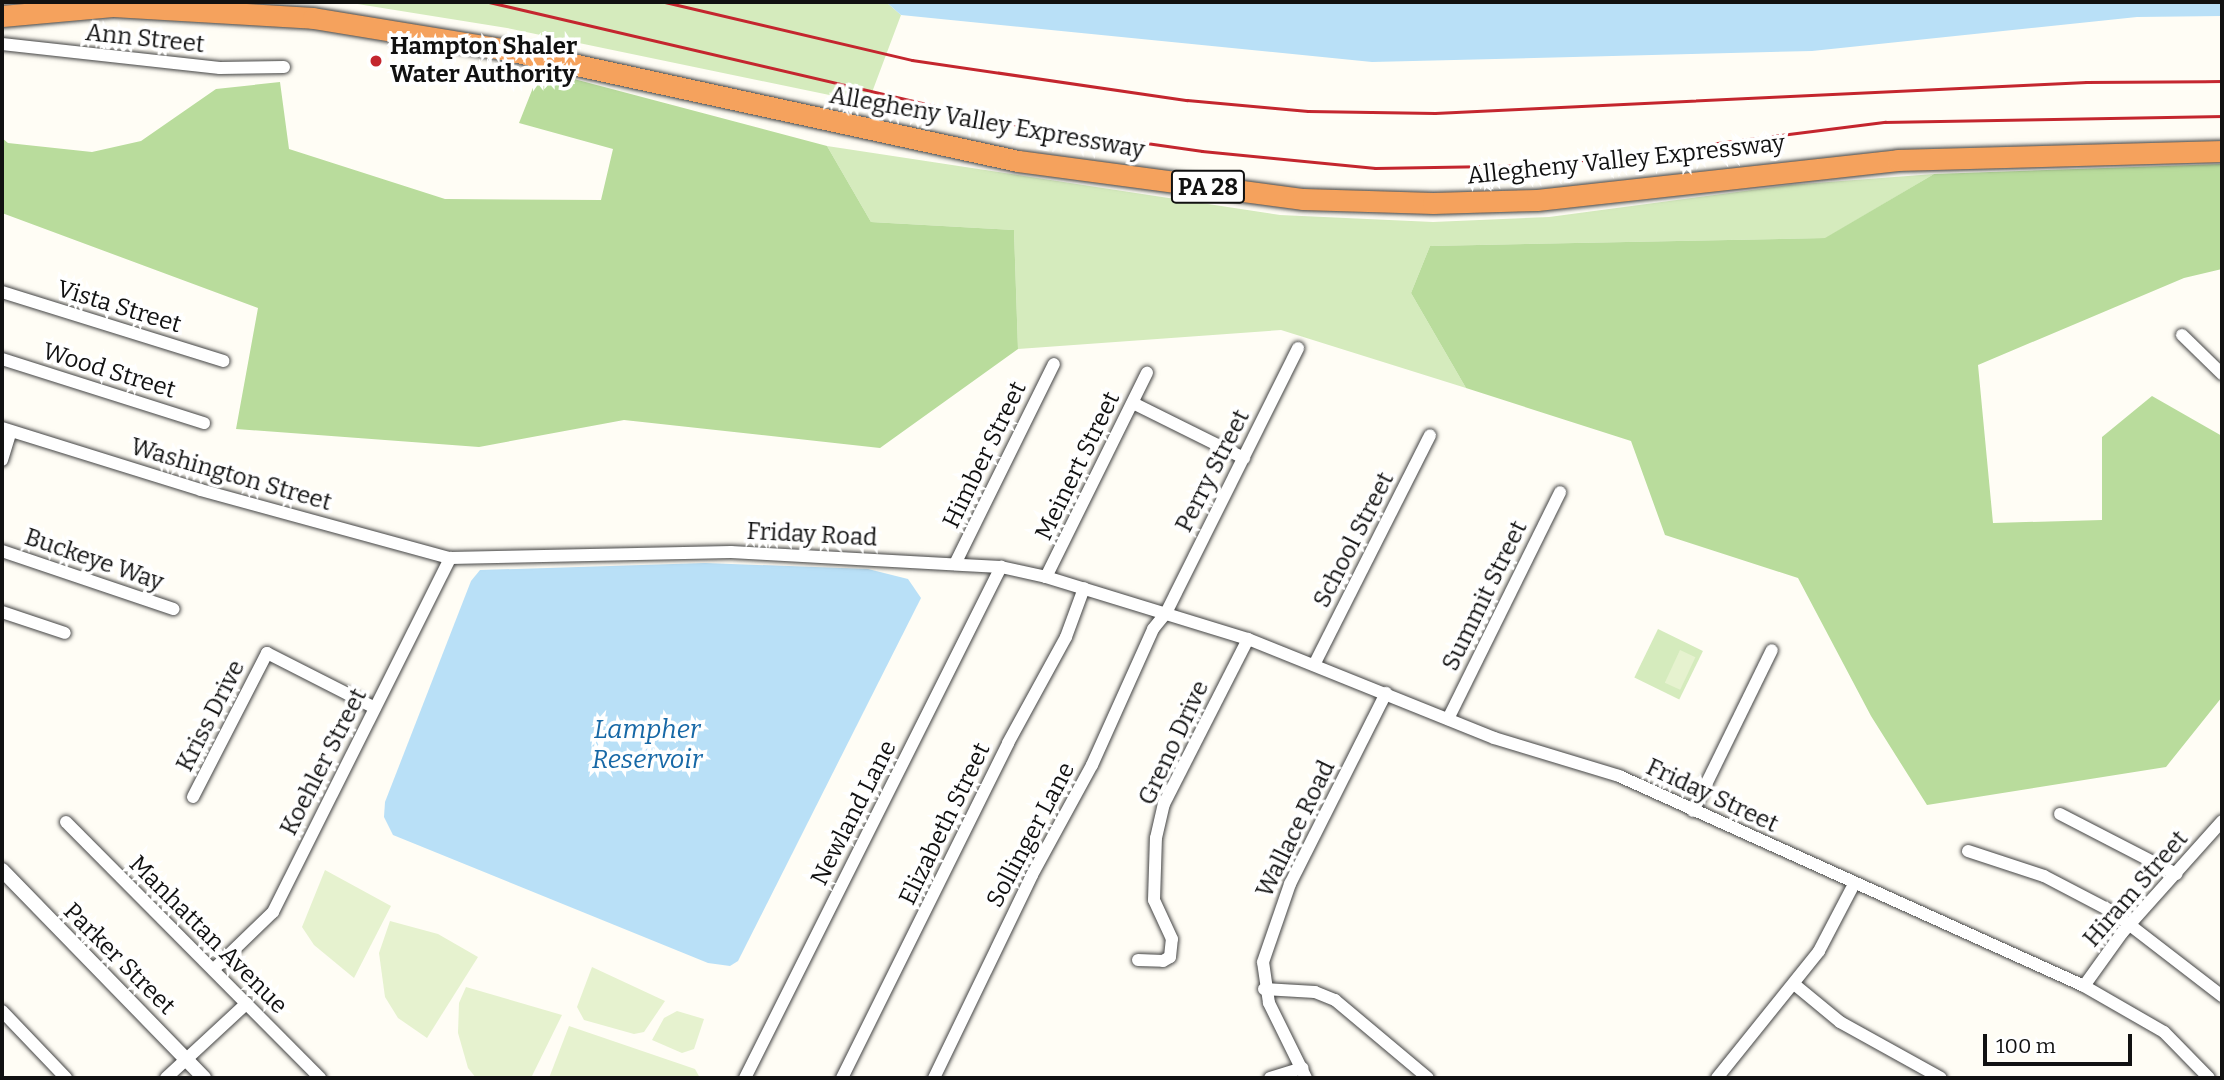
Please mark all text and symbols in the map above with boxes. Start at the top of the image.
street label: Ann Street [84,18,206,60]
place label: Hampton Shaler Water Authority [390,33,577,89]
marker: Hampton Shaler Water Authority [368,53,384,69]
street label: Allegheny Valley Expressway [827,81,1147,165]
street label: Allegheny Valley Expressway [1466,129,1786,191]
road number: PA 28 [1170,168,1246,206]
street label: Vista Street [53,274,185,340]
street label: Wood Street [39,337,179,405]
street label: Himber Street [937,377,1033,533]
street label: Meinert Street [1030,387,1126,545]
street label: Perry Street [1170,405,1256,537]
street label: Washington Street [127,433,335,517]
street label: School Street [1308,468,1400,612]
street label: Summit Street [1436,516,1534,676]
street label: Friday Road [746,517,878,553]
street label: Buckeye Way [21,523,167,597]
street label: Kriss Drive [171,656,251,776]
street label: Greno Drive [1133,676,1215,810]
street label: Koehler Street [275,684,373,840]
water label: Lampher Reservoir [592,714,702,776]
street label: Newland Lane [805,736,903,890]
street label: Elizabeth Street [893,738,997,910]
street label: Friday Street [1642,753,1782,839]
street label: Wallace Road [1250,756,1342,902]
street label: Sollinger Lane [981,758,1081,912]
street label: Hiram Street [2078,825,2194,953]
street label: Manhattan Avenue [123,850,293,1020]
street label: Parker Street [57,897,181,1021]
scale bar [1986,1020,2135,1064]
text: 100 m [1996,1033,2056,1059]

